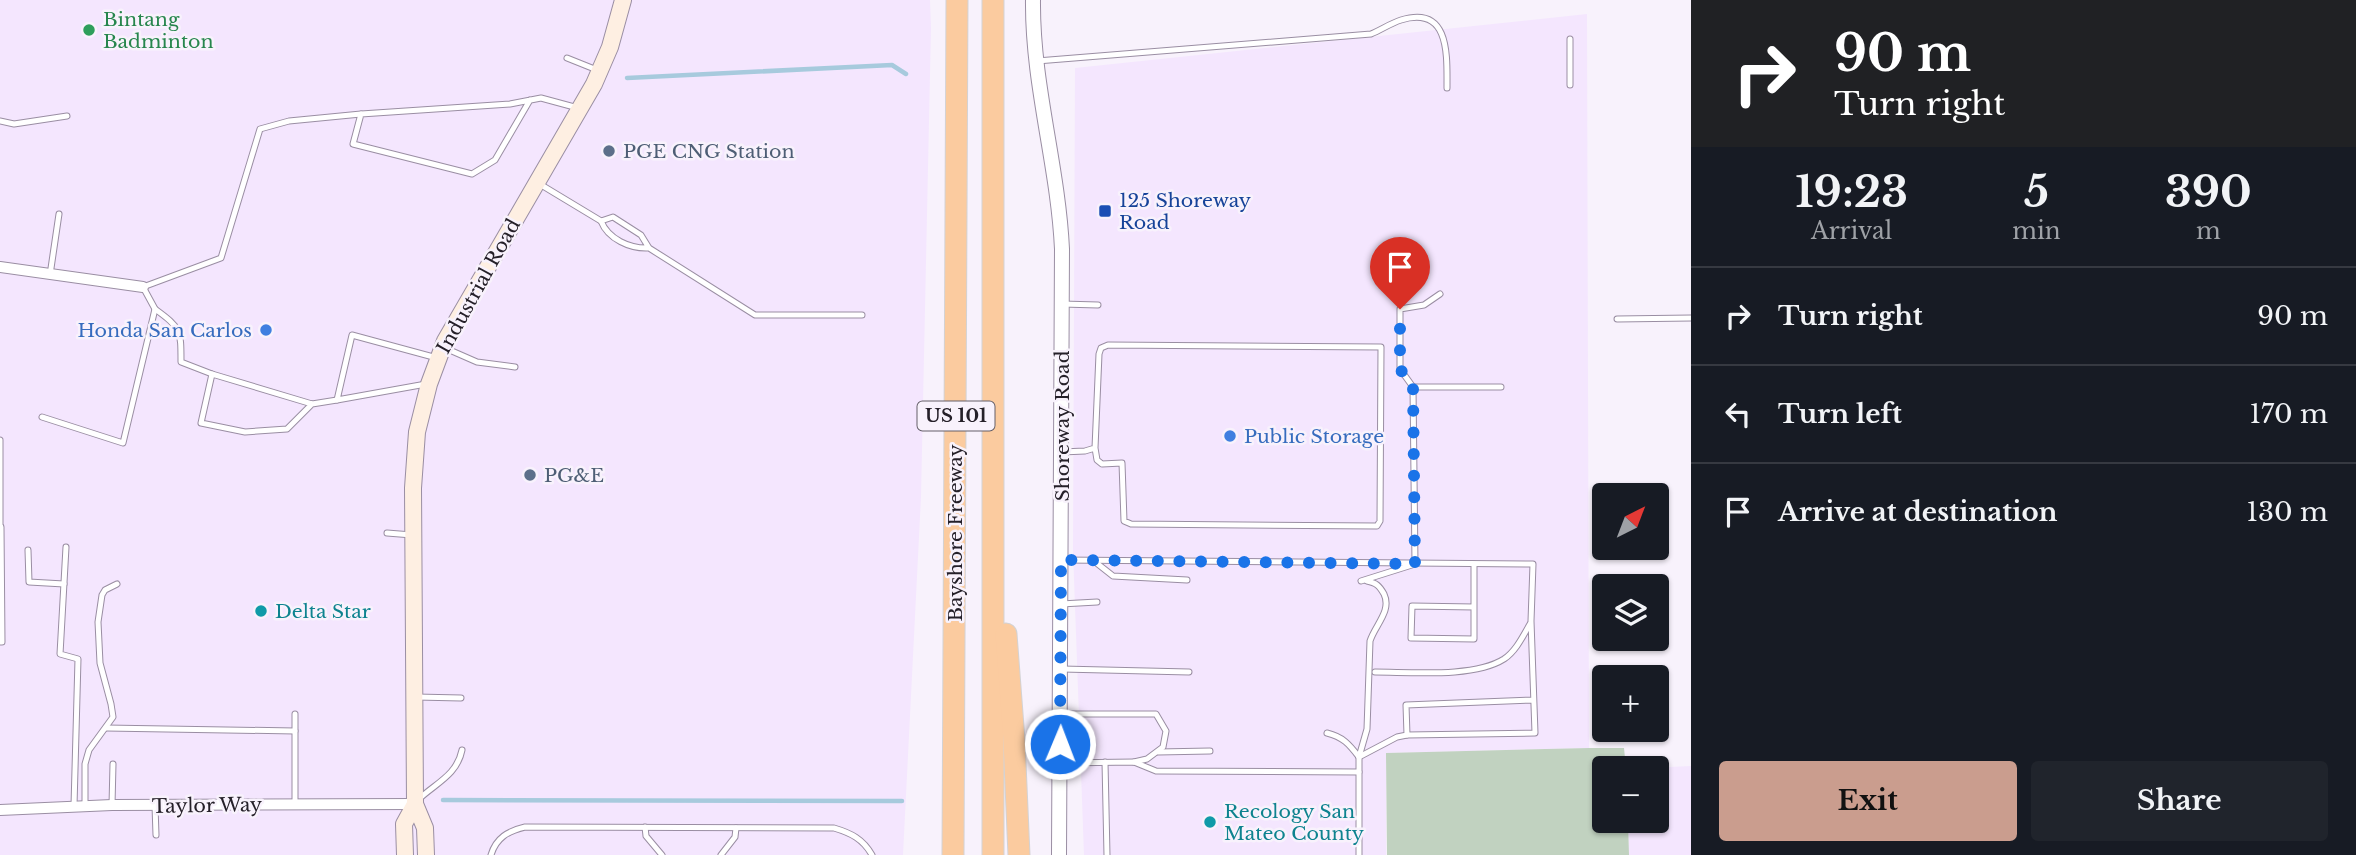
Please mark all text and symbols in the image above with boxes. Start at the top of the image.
place label: Bintang Badminton [103,8,214,53]
marker: Bintang Badminton [81,22,97,38]
text: 90 m [1834,23,1971,84]
icon: right [1719,28,1810,119]
text: Turn right [1834,84,2005,124]
place label: PGE CNG Station [623,140,795,163]
marker: PGE CNG Station [601,143,617,159]
text: 19:23 [1795,166,1908,218]
text: 5 [2024,166,2049,218]
text: 390 [2165,166,2252,218]
place label: 125 Shoreway Road [1119,189,1251,234]
marker: 125 Shoreway Road [1097,203,1113,219]
street label: Industrial Road [432,215,525,358]
text: Arrival [1811,217,1892,245]
text: min [2012,217,2061,245]
text: m [2196,217,2221,245]
pin [1370,237,1430,309]
icon: arrive [1381,248,1419,286]
icon: right [1719,297,1757,335]
text: Turn right [1778,300,1923,332]
text: 90 m [2257,300,2328,332]
place label: Honda San Carlos [77,319,252,342]
marker: Honda San Carlos [258,322,274,338]
street label: Shoreway Road [1051,350,1074,501]
icon: left [1719,395,1757,433]
text: Turn left [1778,398,1902,430]
text: 170 m [2249,398,2328,430]
road number: US 101 [918,402,995,430]
place label: Public Storage [1244,425,1384,448]
marker: Public Storage [1222,428,1238,444]
street label: Bayshore Freeway [944,444,967,622]
place label: PG&E [544,464,604,487]
marker: PG&E [522,467,538,483]
north arrow [1592,483,1670,560]
map controls [1592,483,1669,833]
icon: arrive [1719,493,1757,531]
text: Arrive at destination [1778,496,2058,528]
text: 130 m [2246,496,2328,528]
button: layers [1592,574,1669,651]
place label: Delta Star [275,600,371,623]
marker: Delta Star [253,603,269,619]
button: + [1592,665,1669,742]
position arrow [1023,707,1097,781]
button: − [1592,756,1669,833]
button: Exit [1719,761,2017,841]
button: Share [2031,761,2328,841]
street label: Taylor Way [152,793,262,818]
place label: Recology San Mateo County [1224,800,1364,845]
marker: Recology San Mateo County [1202,814,1218,830]

